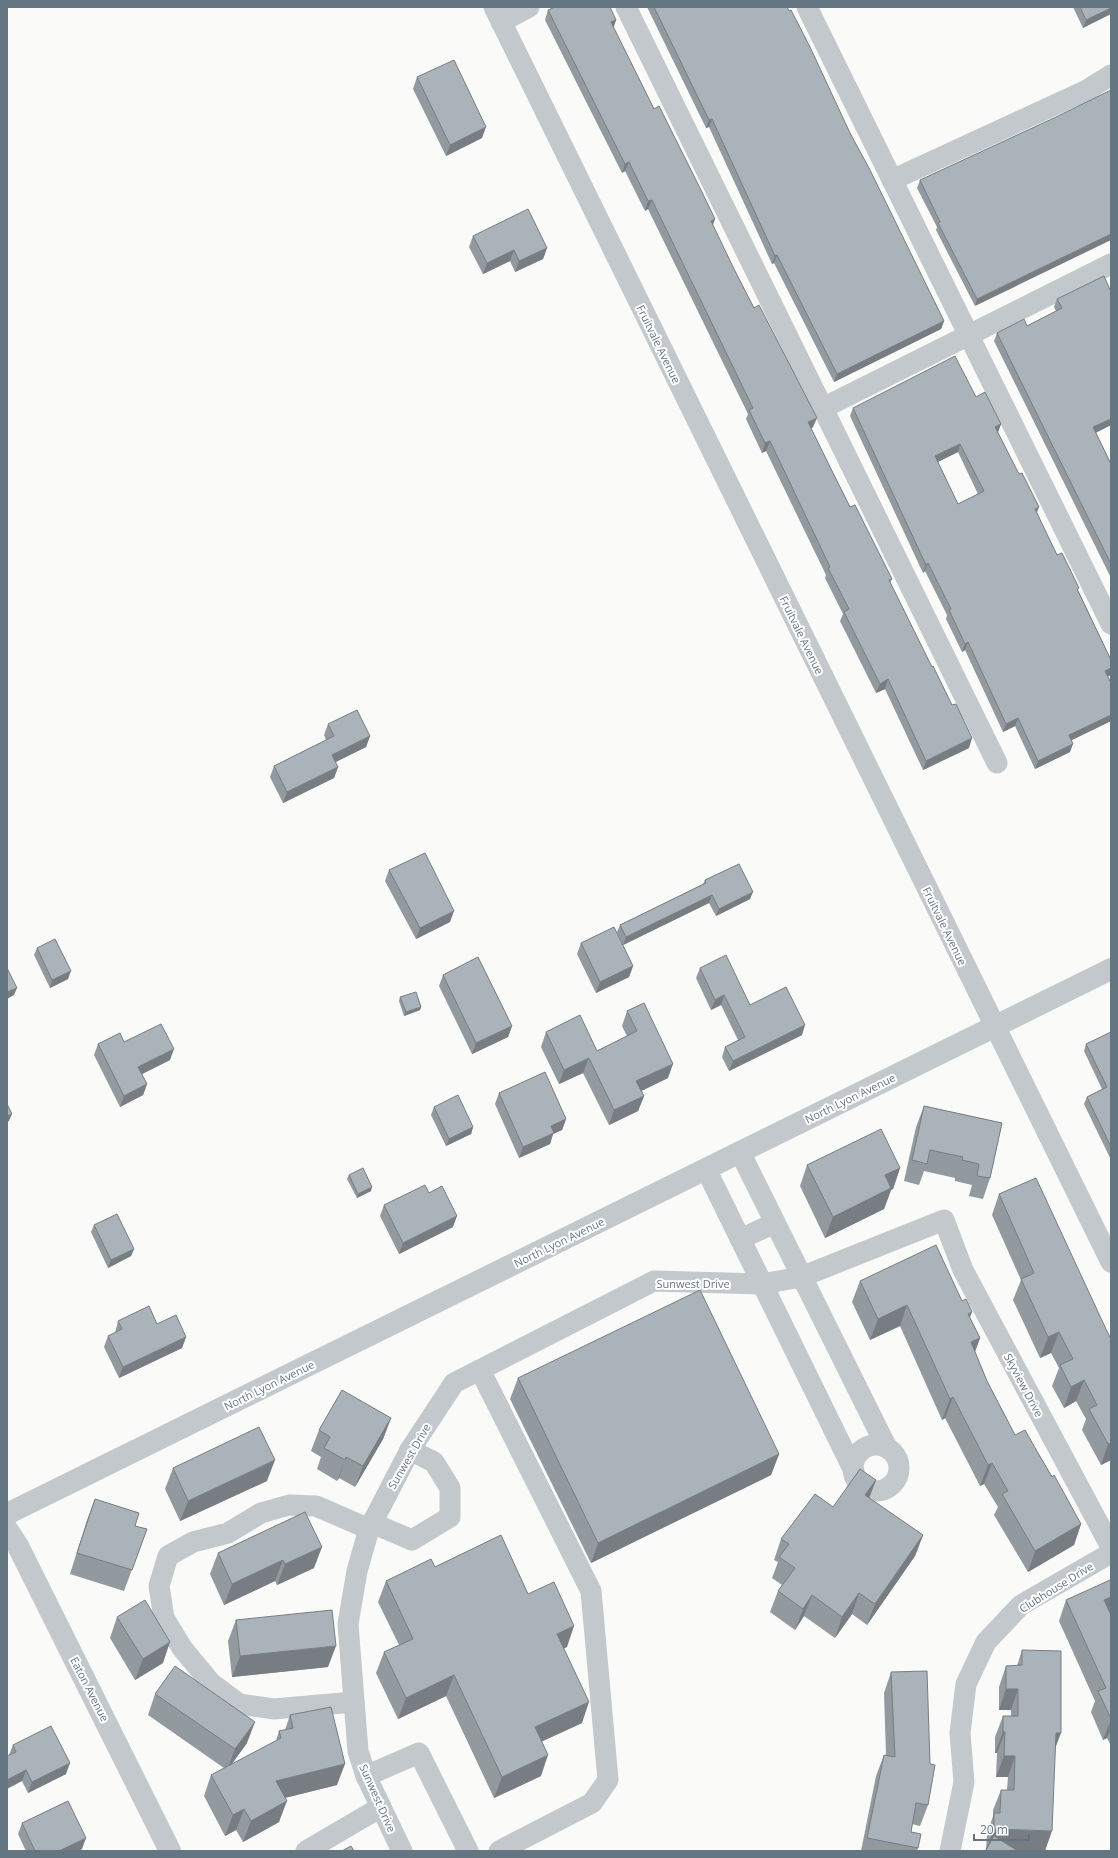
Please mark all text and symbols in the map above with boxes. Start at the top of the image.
street label: Fruitvale Avenue [634,302,684,386]
street label: Fruitvale Avenue [777,593,827,677]
street label: Fruitvale Avenue [920,884,970,968]
street label: North Lyon Avenue [802,1070,898,1126]
street label: North Lyon Avenue [511,1214,607,1270]
street label: Sunwest Drive [656,1276,730,1291]
street label: Skyview Drive [1001,1351,1047,1419]
street label: North Lyon Avenue [221,1357,317,1413]
street label: Sunwest Drive [384,1421,434,1491]
street label: Clubhouse Drive [1016,1558,1096,1616]
street label: Eaton Avenue [67,1654,113,1724]
street label: Sunwest Drive [356,1762,400,1834]
scale bar [974,1816,1029,1842]
text: 20 m [980,1821,1008,1838]

